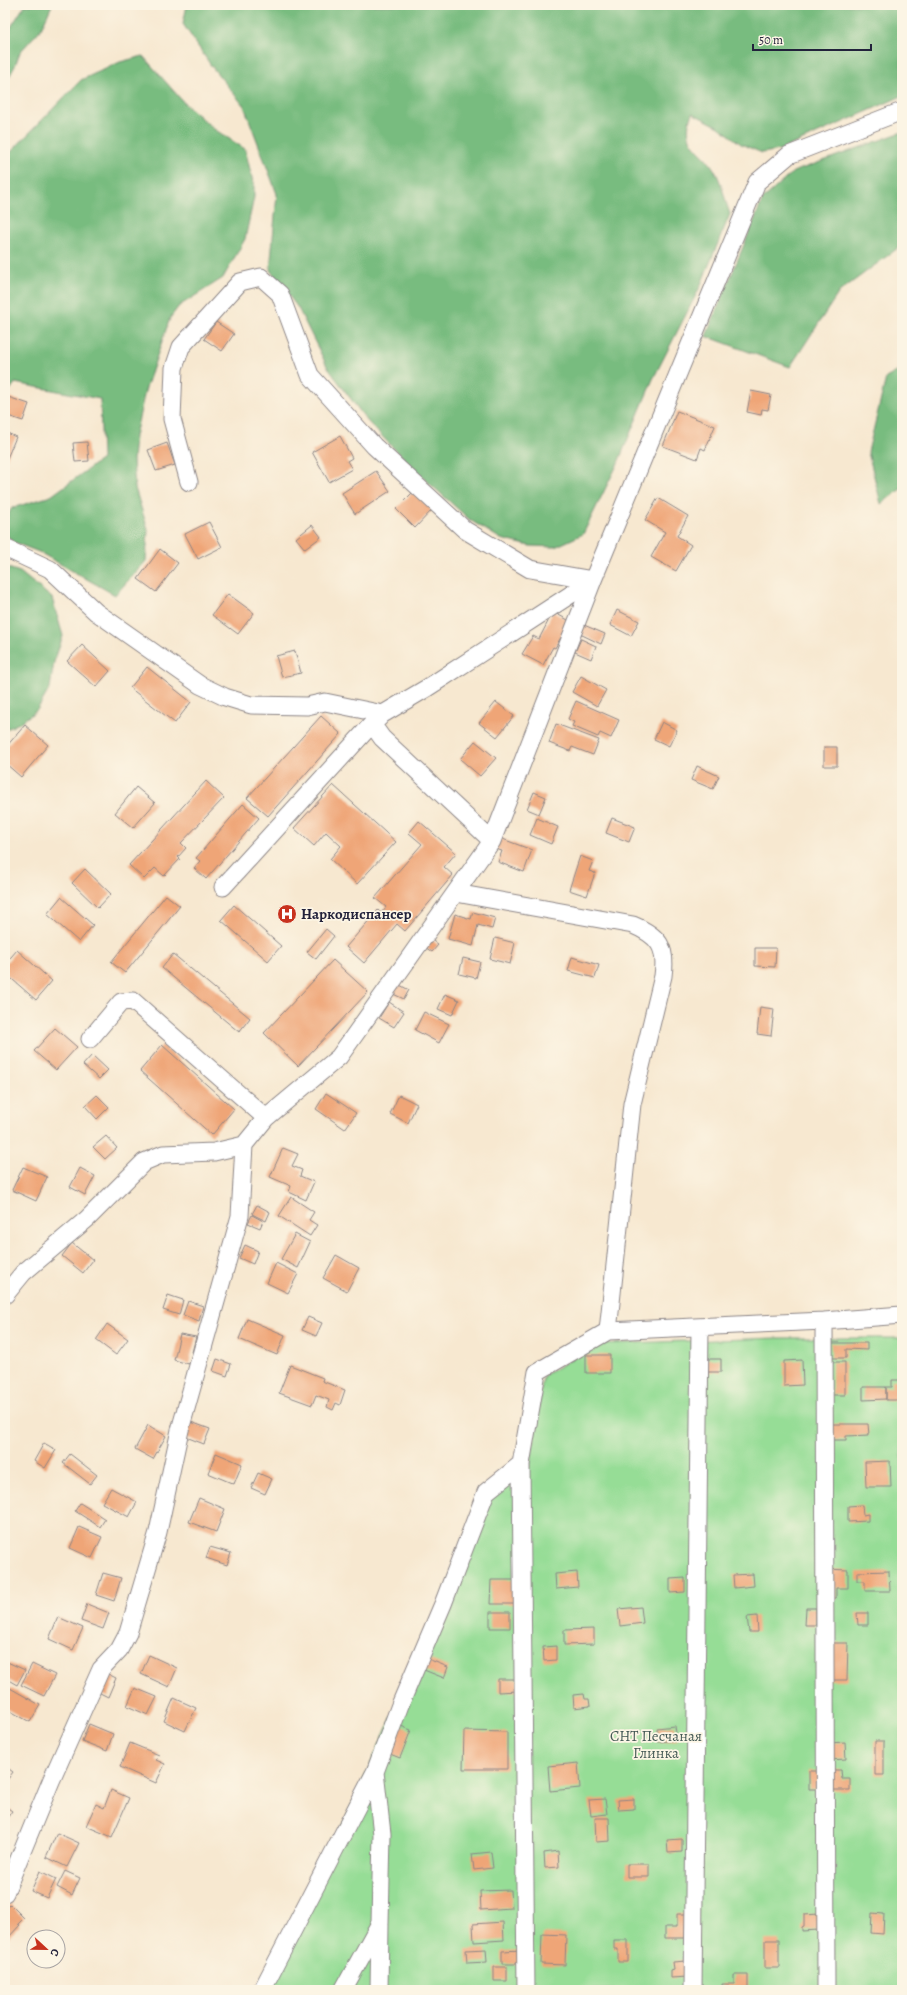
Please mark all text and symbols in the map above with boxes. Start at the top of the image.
scale bar [753,26,871,52]
text: 50 m [759,32,783,48]
hospital icon: Наркодиспансер [276,903,298,925]
place label: Наркодиспансер [301,904,412,924]
park label: СНТ Песчаная Глинка [610,1726,702,1763]
north arrow [26,1929,66,1969]
text: С [47,1947,63,1959]

